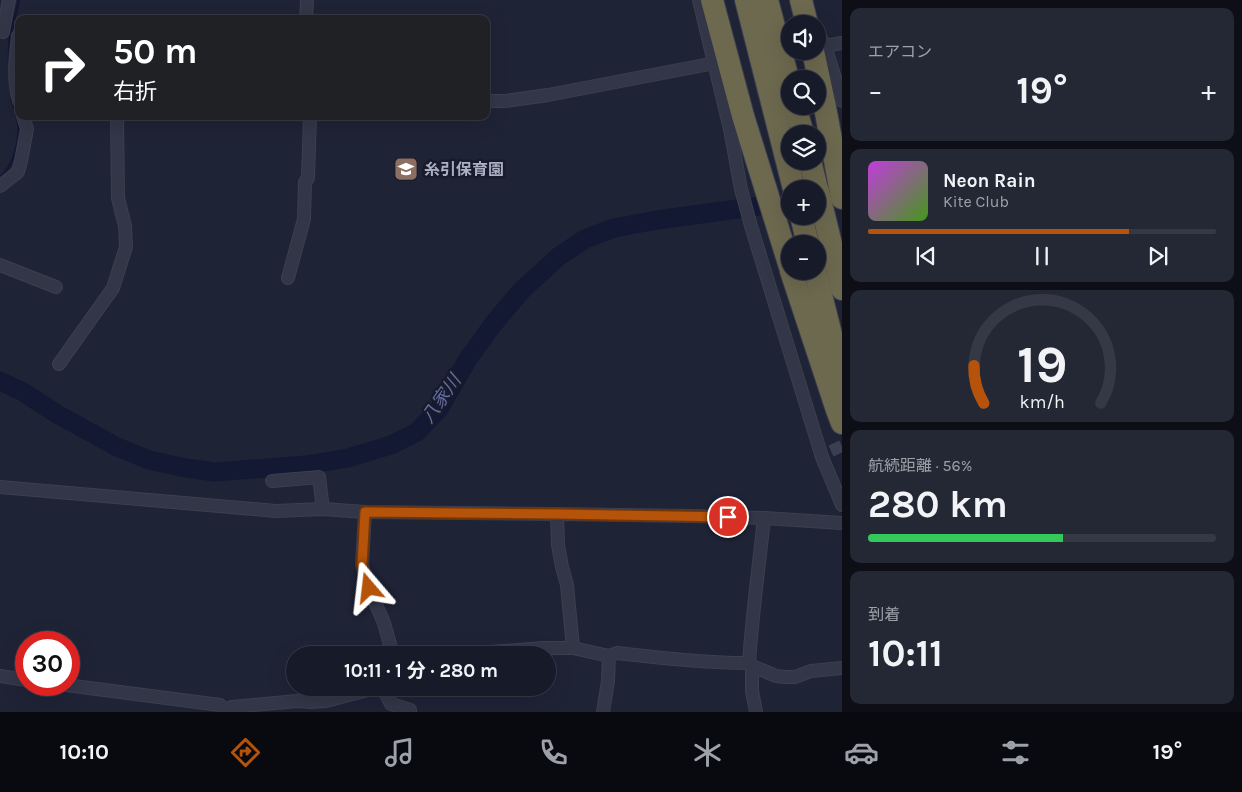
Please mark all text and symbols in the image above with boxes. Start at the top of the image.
map controls [781,15,826,280]
button: sound [781,15,826,60]
text: 50 m [113,31,198,72]
icon: right [30,35,95,100]
text: エアコン [868,42,932,61]
text: 19° [1016,68,1068,113]
button: search [781,70,826,115]
text: − [868,74,883,107]
text: + [1201,74,1216,107]
text: 右折 [113,79,157,105]
button: layers [781,125,826,170]
school or university icon: 糸引保育園 [393,156,419,182]
place label: 糸引保育園 [424,160,504,179]
text: Neon Rain [943,170,1036,192]
button: + [781,180,826,225]
text: Kite Club [943,192,1009,211]
button: − [781,235,826,280]
icon: previous [912,242,940,270]
icon: pause [1028,242,1056,270]
icon: next [1144,242,1172,270]
text: 19 [1017,334,1067,395]
water label: 八家川 [417,369,467,427]
text: km/h [1019,392,1065,413]
text: 航続距離 · 56% [868,456,972,475]
text: 280 km [868,482,1008,527]
pin [707,496,749,538]
icon: arrive [714,503,742,531]
position arrow [342,561,394,613]
text: 到着 [868,605,900,624]
speed limit sign: 30 [15,631,80,696]
text: 10:11 [868,631,943,676]
text: 10:11 · 1 分 · 280 m [344,660,498,682]
icon: directions [228,735,263,770]
icon: music [382,735,417,770]
icon: phone [536,735,571,770]
icon: climate [690,735,725,770]
icon: car [844,735,879,770]
icon: filters [998,735,1033,770]
text: 10:10 [60,739,109,765]
text: 19° [1153,739,1182,765]

